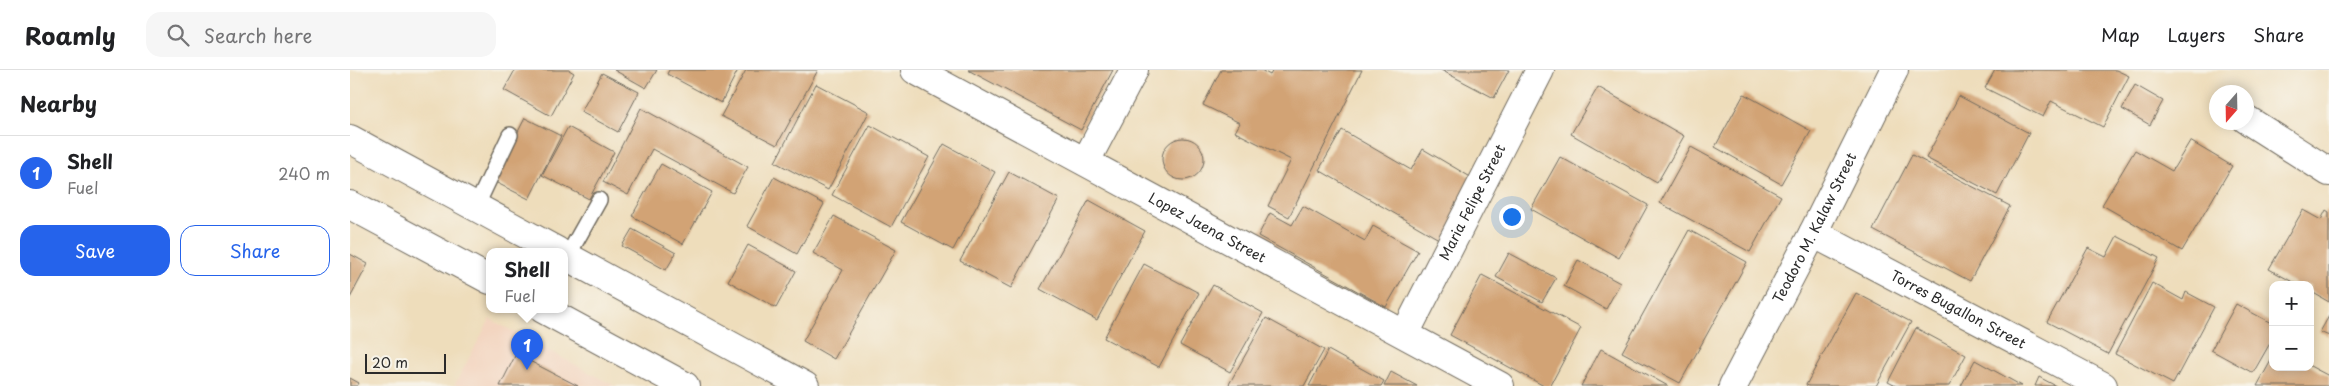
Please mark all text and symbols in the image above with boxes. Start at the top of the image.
search box [146,12,496,57]
text: Roamly [25,17,116,53]
icon: search [164,21,192,49]
text: Search here [204,21,312,49]
text: Map [2101,21,2140,48]
text: Layers [2168,21,2225,48]
text: Share [2253,21,2304,48]
north arrow [2209,85,2254,130]
text: Nearby [20,87,97,119]
street label: Maria Felipe Street [1433,140,1511,264]
text: Shell [67,147,113,175]
street label: Teodoro M. Kalaw Street [1767,149,1861,307]
text: 1 [32,161,40,185]
text: 240 m [278,161,330,185]
text: Fuel [67,175,98,199]
street label: Lopez Jaena Street [1145,187,1270,268]
your location [1499,204,1525,230]
button: Save [20,225,170,276]
button: Share [180,225,330,276]
popup [486,248,568,313]
text: Shell [504,255,550,283]
street label: Torres Bugallon Street [1887,265,2030,354]
map controls [2269,281,2314,371]
button: + [2269,281,2314,326]
text: Fuel [504,283,536,307]
button: − [2269,326,2314,371]
pin: 1 [511,329,543,370]
scale bar [365,351,446,374]
text: 20 m [372,352,408,373]

